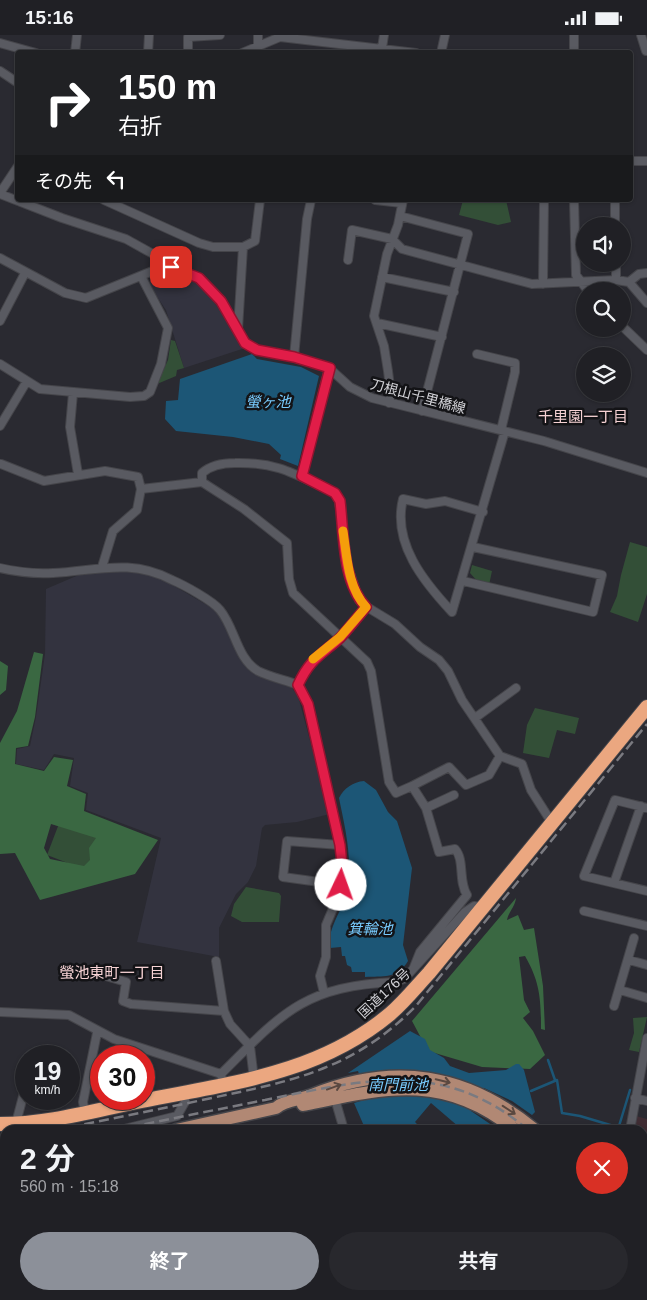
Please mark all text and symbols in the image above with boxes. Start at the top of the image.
text: 15:16 [25,7,74,28]
text: 150 m [118,67,217,106]
icon: right [35,70,100,135]
text: 右折 [118,114,162,139]
icon: left [102,165,130,193]
text: その先 [35,171,92,192]
map controls [576,217,631,402]
button: sound [576,217,631,272]
pin [150,246,192,288]
icon: arrive [157,253,185,281]
button: search [576,282,631,337]
button: layers [576,347,631,402]
street label: 刀根山千里橋線 [369,376,467,416]
water label: 螢ヶ池 [245,393,292,410]
district label: 千里園一丁目 [538,408,628,425]
position arrow [314,858,366,910]
water label: 箕輪池 [347,920,394,937]
district label: 螢池東町一丁目 [59,964,165,981]
street label: 国道176号 [355,965,413,1021]
speed limit sign: 30 [90,1045,155,1110]
text: 19 [34,1057,61,1085]
water label: 南門前池 [368,1076,430,1093]
one-way arrow [434,1077,450,1086]
one-way arrow [325,1082,341,1091]
text: km/h [34,1083,61,1097]
one-way arrow [502,1105,516,1116]
text: 2 分 [20,1142,75,1175]
button: close [576,1142,628,1194]
text: 560 m · 15:18 [20,1178,119,1195]
button: 終了 [20,1232,319,1290]
button: 共有 [329,1232,628,1290]

